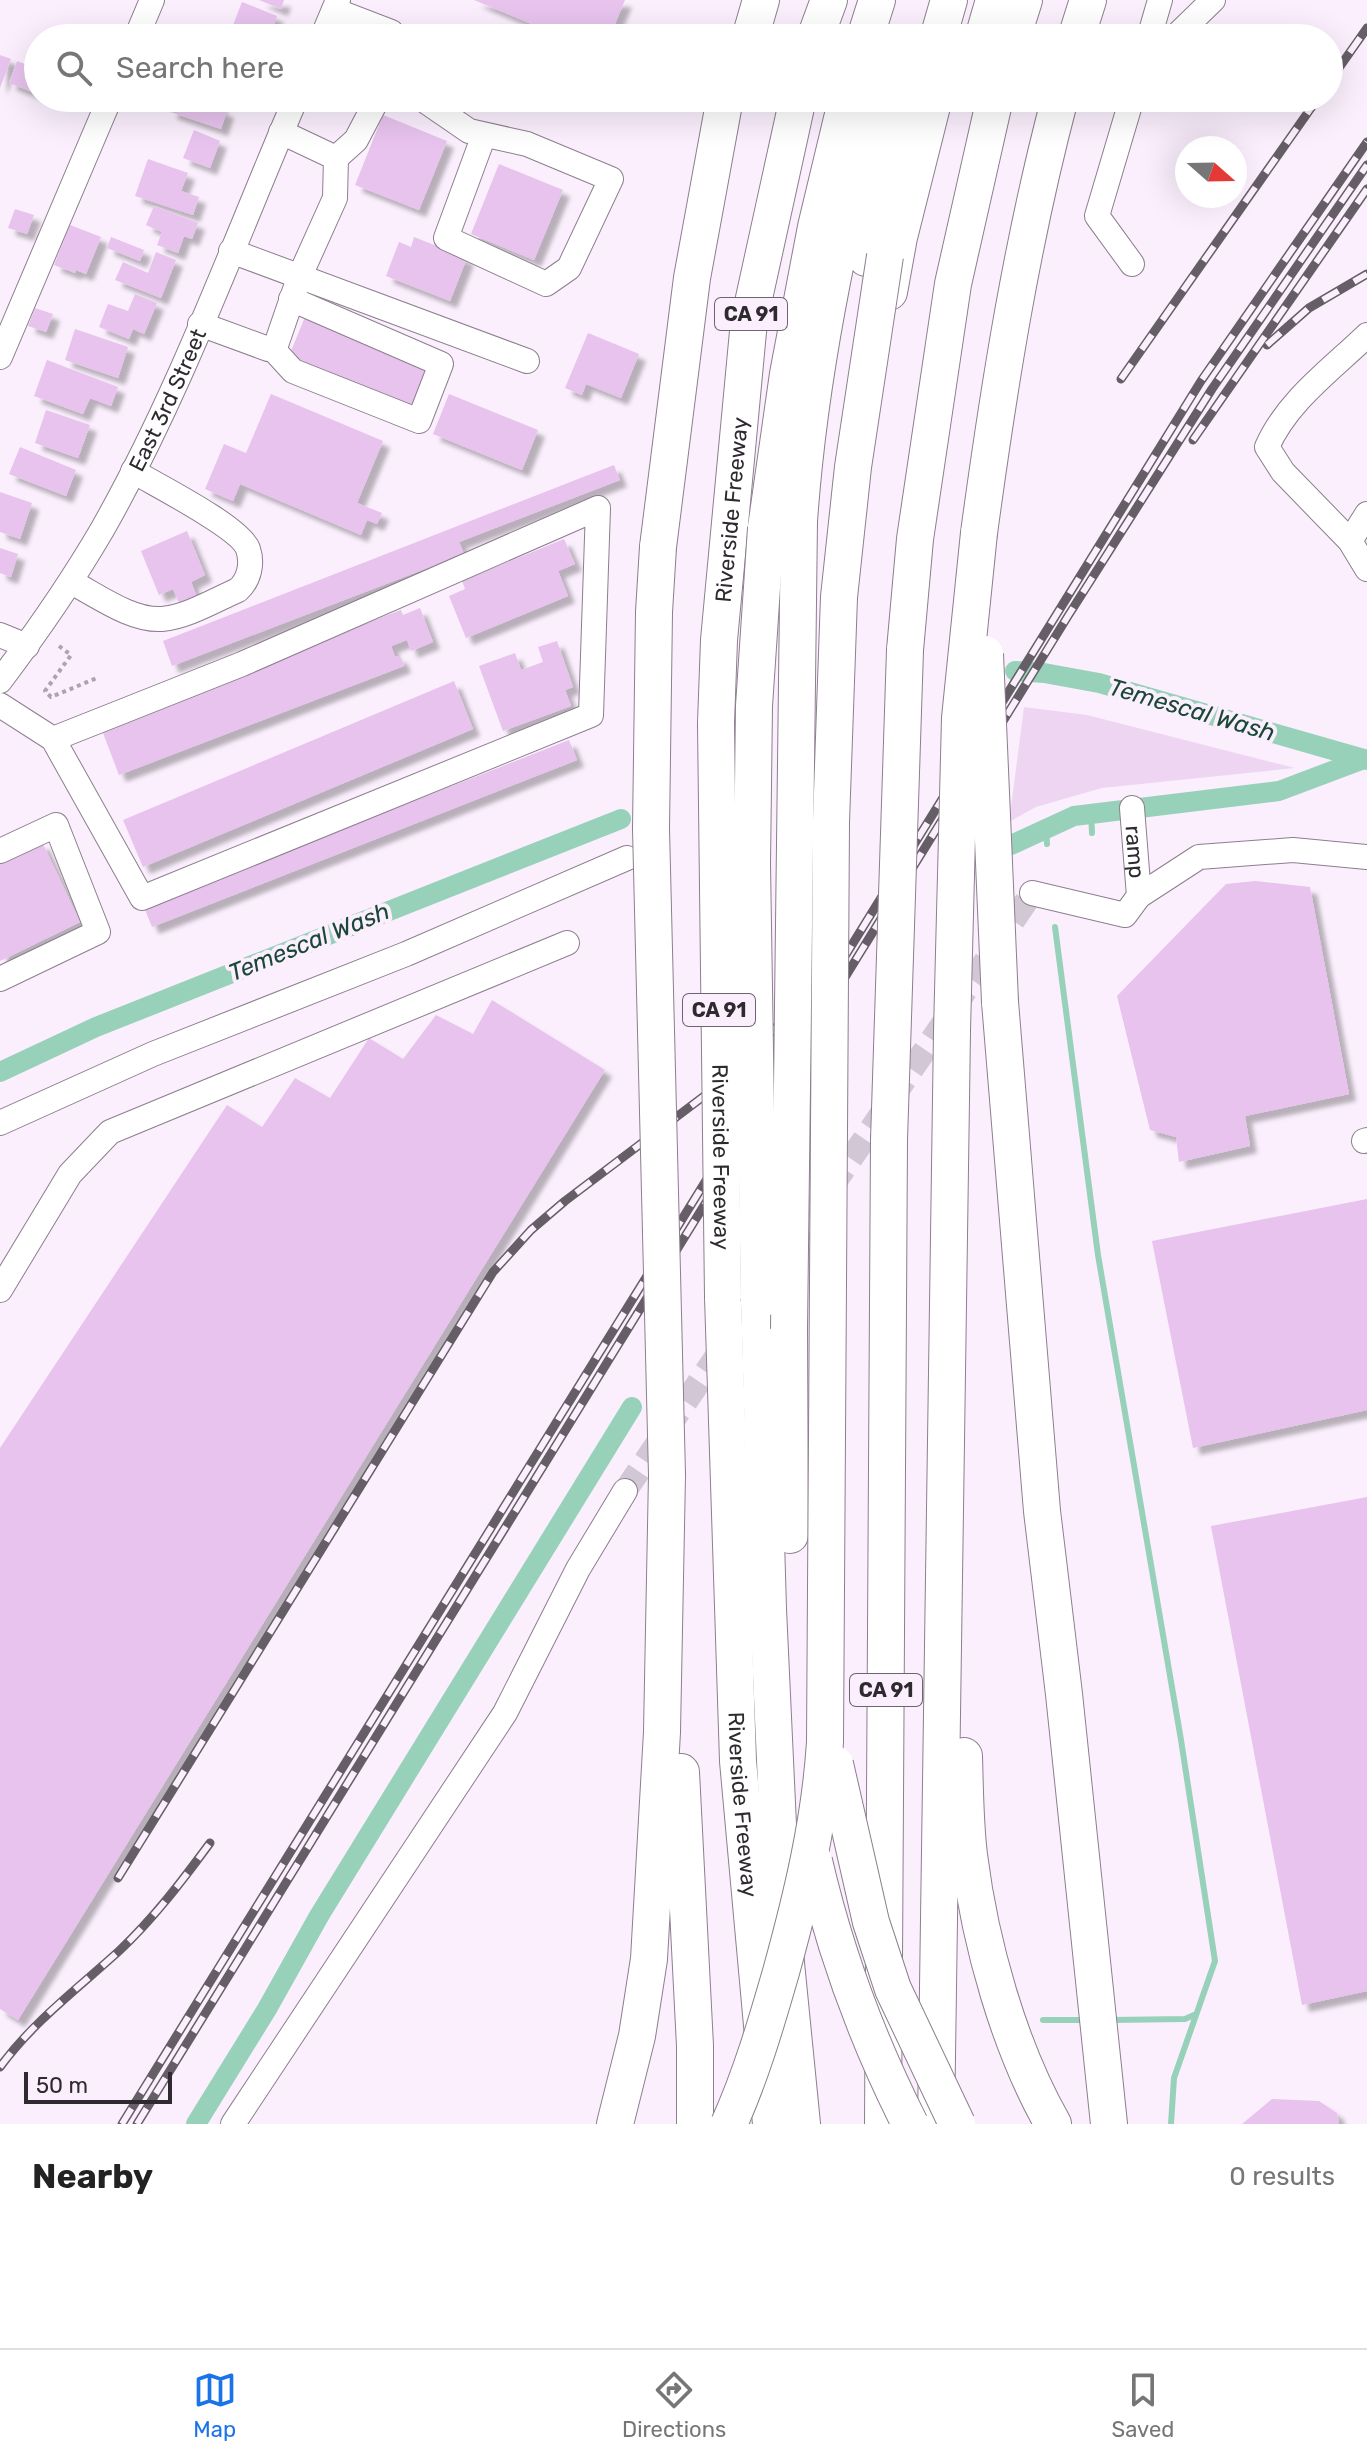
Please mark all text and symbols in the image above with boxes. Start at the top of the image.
search box [24,24,1343,112]
icon: search [52,46,96,90]
text: Search here [116,50,284,86]
north arrow [1175,136,1247,208]
road number: CA 91 [715,298,787,330]
street label: East 3rd Street [123,324,212,476]
street label: Riverside Freeway [710,416,754,604]
water label: Temescal Wash [1106,673,1278,747]
street label: ramp [1119,824,1151,879]
water label: Temescal Wash [224,897,394,987]
road number: CA 91 [683,994,755,1026]
street label: Riverside Freeway [706,1064,735,1250]
road number: CA 91 [850,1674,922,1706]
street label: Riverside Freeway [722,1711,763,1898]
scale bar [24,2068,172,2104]
text: 50 m [36,2072,88,2099]
text: Nearby [32,2156,153,2197]
text: 0 results [1229,2161,1335,2192]
tab: Map [193,2368,237,2443]
tab: Directions [622,2368,726,2443]
tab: Saved [1112,2368,1174,2443]

